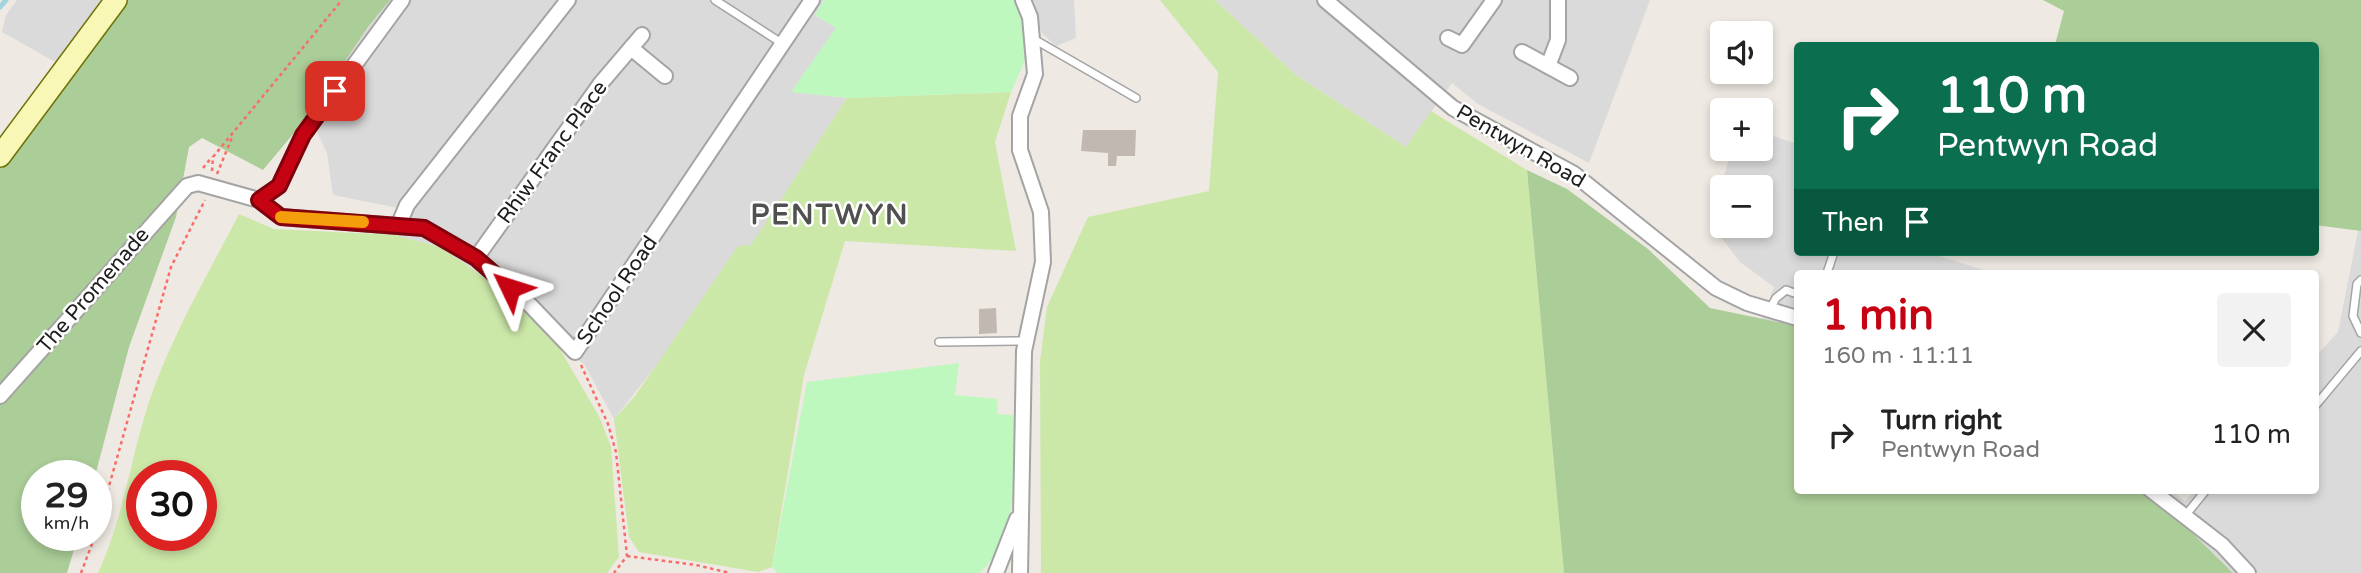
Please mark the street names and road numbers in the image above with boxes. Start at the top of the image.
street label: Rhiw Franc Place [492,76,613,229]
street label: Pentwyn Road [1452,99,1590,194]
street label: The Promenade [32,222,155,358]
street label: School Road [572,231,663,349]

